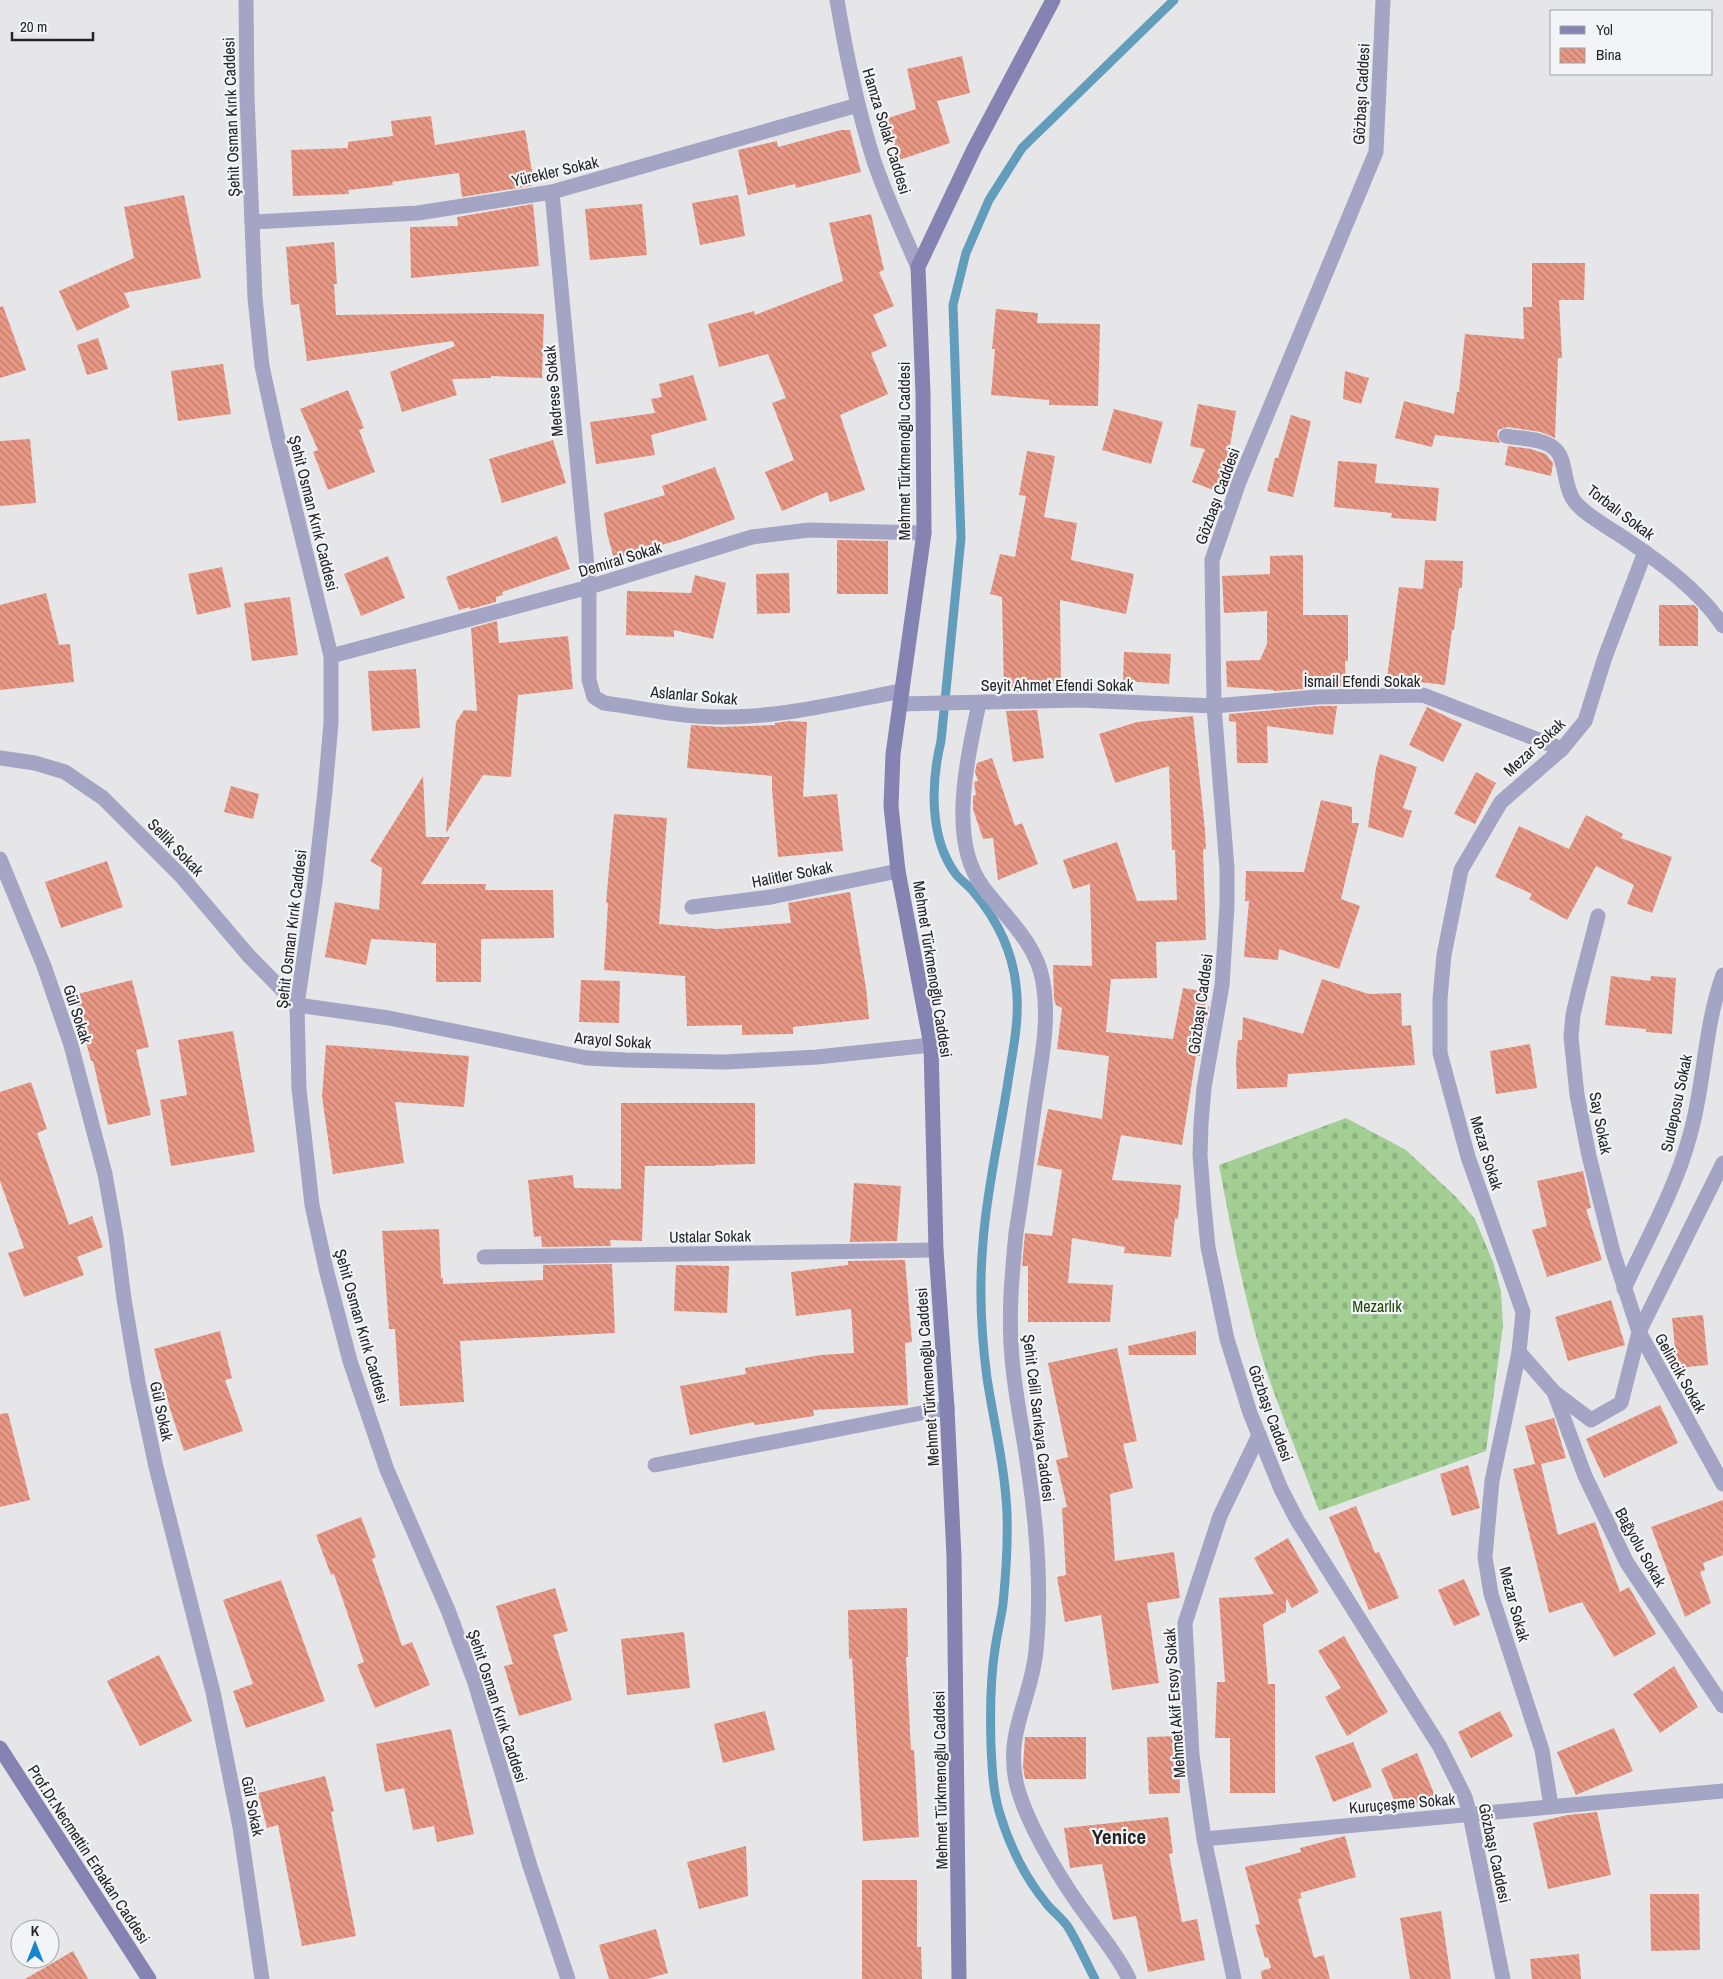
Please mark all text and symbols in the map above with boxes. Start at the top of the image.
scale bar [12,10,94,42]
legend [1550,10,1713,75]
text: 20 m [20,16,47,37]
text: Yol [1596,19,1613,40]
street label: Şehit Osman Kırık Caddesi [217,37,245,197]
street label: Gözbaşı Caddesi [1347,43,1375,145]
text: Bina [1596,44,1621,65]
street label: Hamza Solak Caddesi [857,65,917,197]
street label: Yürekler Sokak [510,150,601,192]
street label: Medrese Sokak [538,344,568,437]
street label: Mehmet Türkmenoğlu Caddesi [893,362,915,540]
street label: Şehit Osman Kırık Caddesi [284,433,344,593]
street label: Gözbaşı Caddesi [1189,445,1245,547]
street label: Torbalı Sokak [1583,479,1660,545]
street label: Demiral Sokak [576,536,665,582]
street label: İsmail Efendi Sokak [1304,670,1421,692]
street label: Seyit Ahmet Efendi Sokak [981,674,1134,696]
street label: Aslanlar Sokak [648,680,739,710]
street label: Mezar Sokak [1499,713,1570,781]
street label: Sellik Sokak [143,813,209,881]
street label: Şehit Osman Kırık Caddesi [270,848,312,1010]
street label: Halitler Sokak [750,855,835,893]
street label: Mehmet Türkmenoğlu Caddesi [908,879,958,1059]
street label: Gözbaşı Caddesi [1182,952,1218,1056]
street label: Gül Sokak [58,982,98,1047]
street label: Arayol Sokak [573,1026,653,1054]
street label: Sudeposu Sokak [1655,1052,1697,1154]
street label: Say Sokak [1584,1090,1618,1156]
street label: Mezar Sokak [1465,1113,1509,1193]
street label: Ustalar Sokak [669,1224,751,1248]
street label: Şehit Osman Kırık Caddesi [329,1246,395,1406]
street label: Mehmet Türkmenoğlu Caddesi [910,1287,944,1467]
park label: Mezarlık [1352,1295,1402,1317]
street label: Gelincik Sokak [1650,1329,1712,1417]
street label: Şehit Celil Sarıkaya Caddesi [1018,1333,1060,1503]
street label: Gözbaşı Caddesi [1243,1362,1299,1464]
street label: Gül Sokak [145,1379,179,1443]
street label: Bağyolu Sokak [1610,1503,1672,1591]
street label: Mezar Sokak [1494,1564,1536,1644]
street label: Şehit Osman Kırık Caddesi [463,1627,533,1785]
street label: Mehmet Akif Ersoy Sokak [1158,1627,1190,1779]
street label: Mehmet Türkmenoğlu Caddesi [927,1690,953,1870]
street label: Prof.Dr.Necmettin Erbakan Caddesi [23,1760,155,1948]
street label: Gül Sokak [236,1774,270,1838]
street label: Kuruçeşme Sokak [1348,1787,1456,1819]
street label: Gözbaşı Caddesi [1474,1801,1516,1905]
district label: Yenice [1092,1822,1146,1851]
north arrow [10,1919,60,1969]
text: K [31,1922,40,1940]

